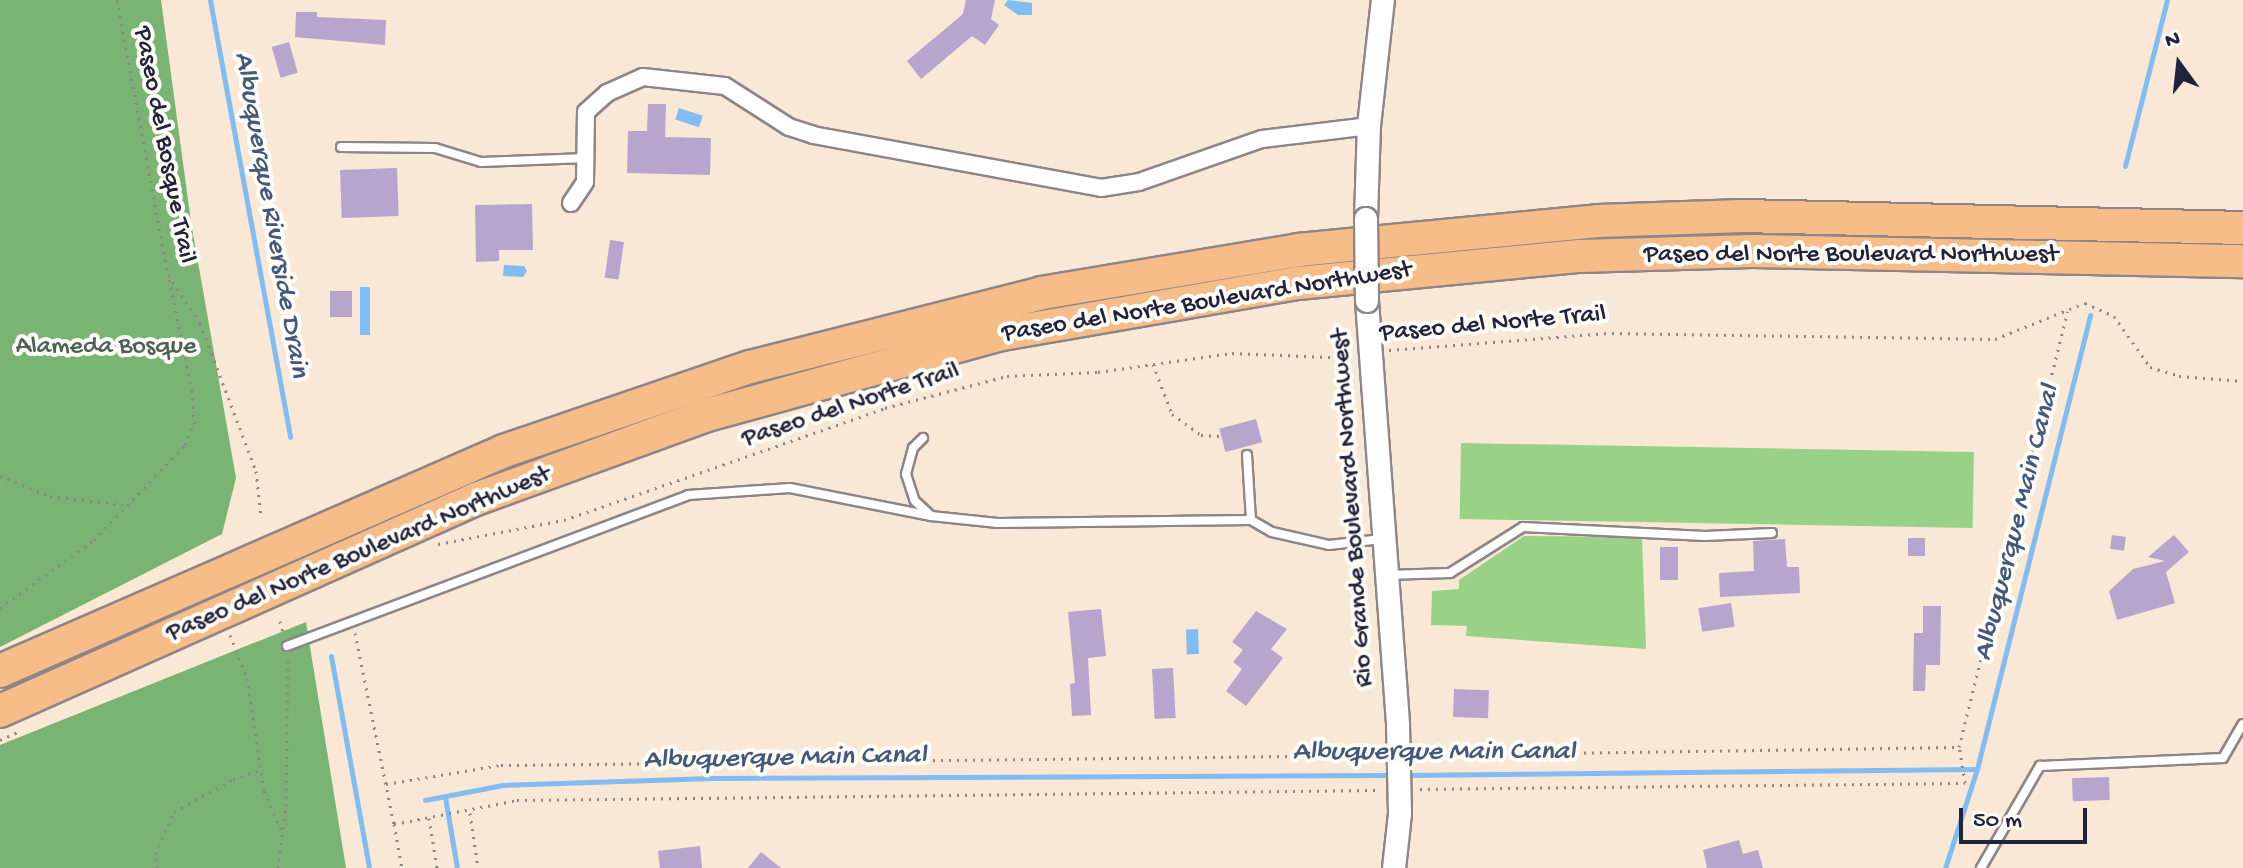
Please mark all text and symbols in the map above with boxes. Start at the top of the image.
street label: Paseo del Bosque Trail [125,24,201,266]
north arrow [2139,24,2219,104]
text: N [2162,26,2183,55]
water label: Albuquerque Riverside Drain [225,49,315,381]
street label: Paseo del Norte Boulevard Northwest [1644,240,2058,272]
street label: Paseo del Norte Boulevard Northwest [1000,255,1414,351]
street label: Paseo del Norte Trail [1379,300,1607,350]
street label: Rio Grande Boulevard Northwest [1326,328,1382,688]
park label: Alameda Bosque [16,332,196,364]
street label: Paseo del Norte Trail [738,356,964,456]
water label: Albuquerque Main Canal [1968,382,2068,664]
street label: Paseo del Norte Boulevard Northwest [162,460,556,650]
water label: Albuquerque Main Canal [1293,736,1575,770]
water label: Albuquerque Main Canal [643,740,927,778]
scale bar [1963,792,2091,842]
text: 50 m [1973,807,2022,836]

